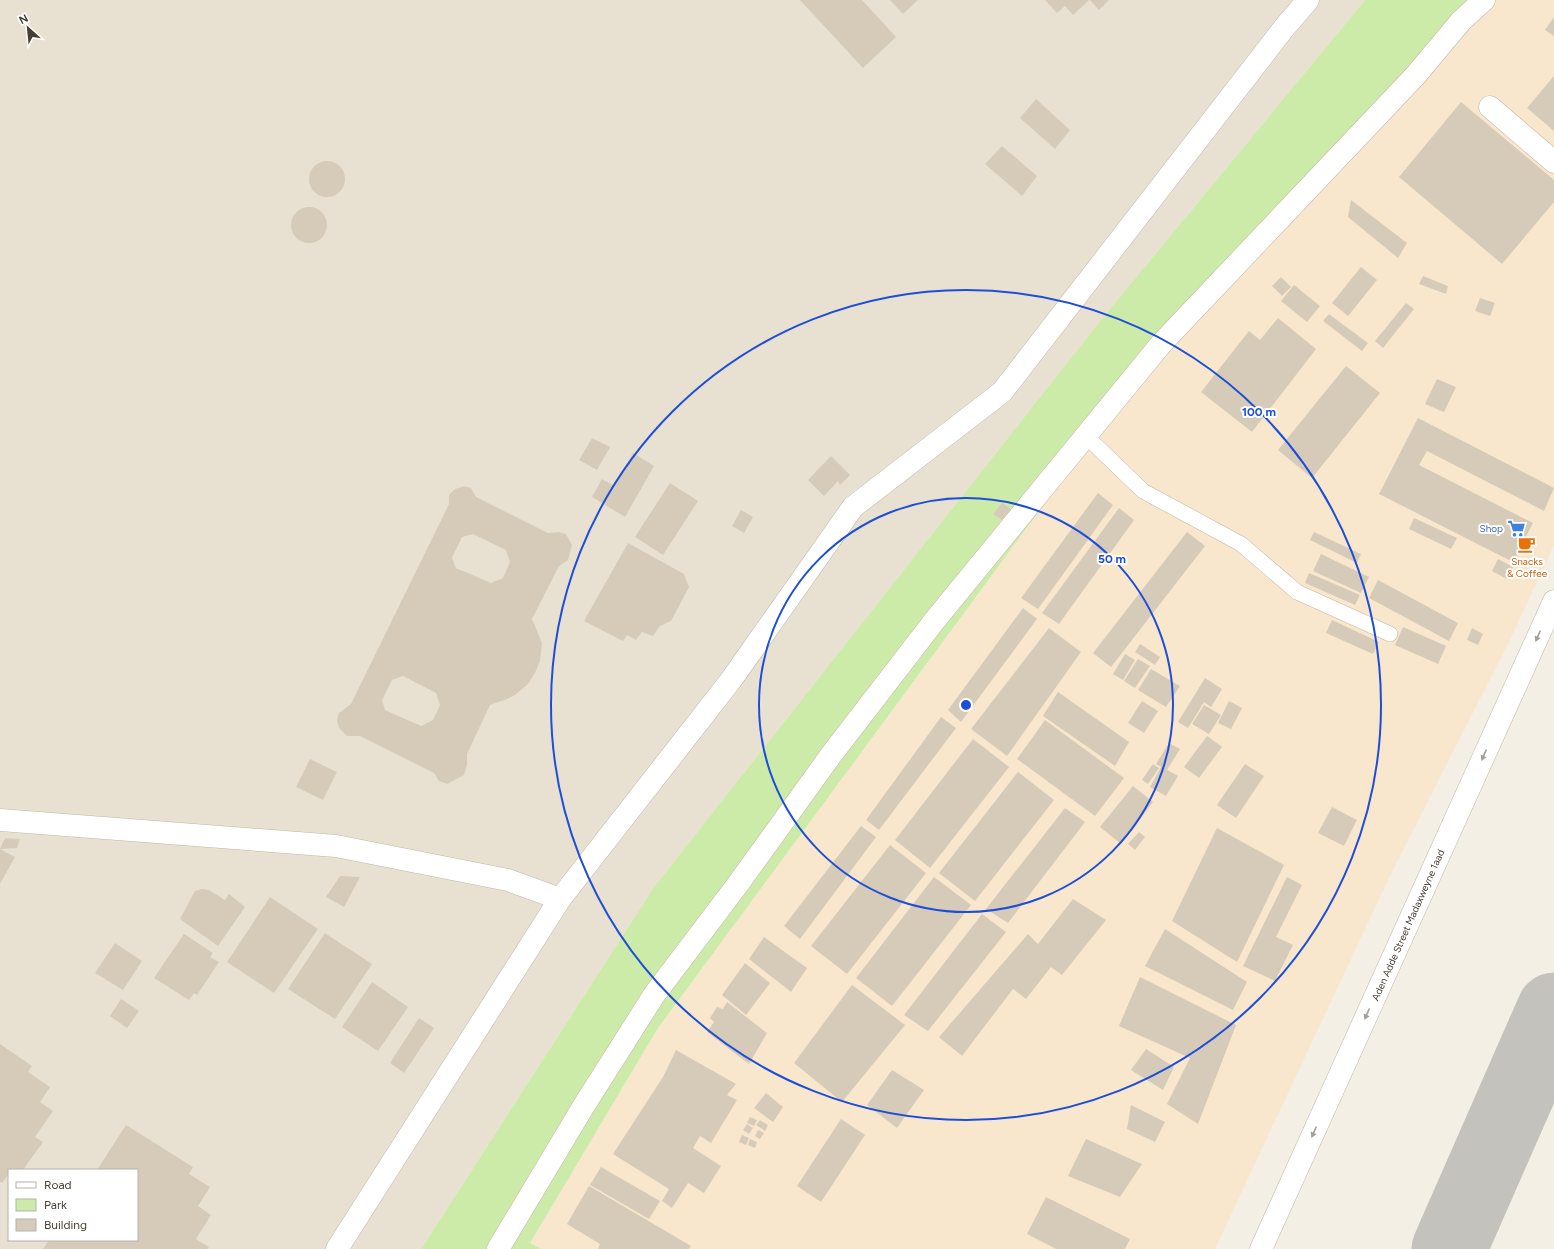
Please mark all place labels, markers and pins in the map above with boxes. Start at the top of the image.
supermarket icon: Shop [1506,518,1526,538]
place label: Shop [1480,522,1503,535]
cafe icon: Snacks & Coffee [1517,534,1537,554]
place label: Snacks & Coffee [1507,555,1548,580]
centre of rings [959,698,973,712]

